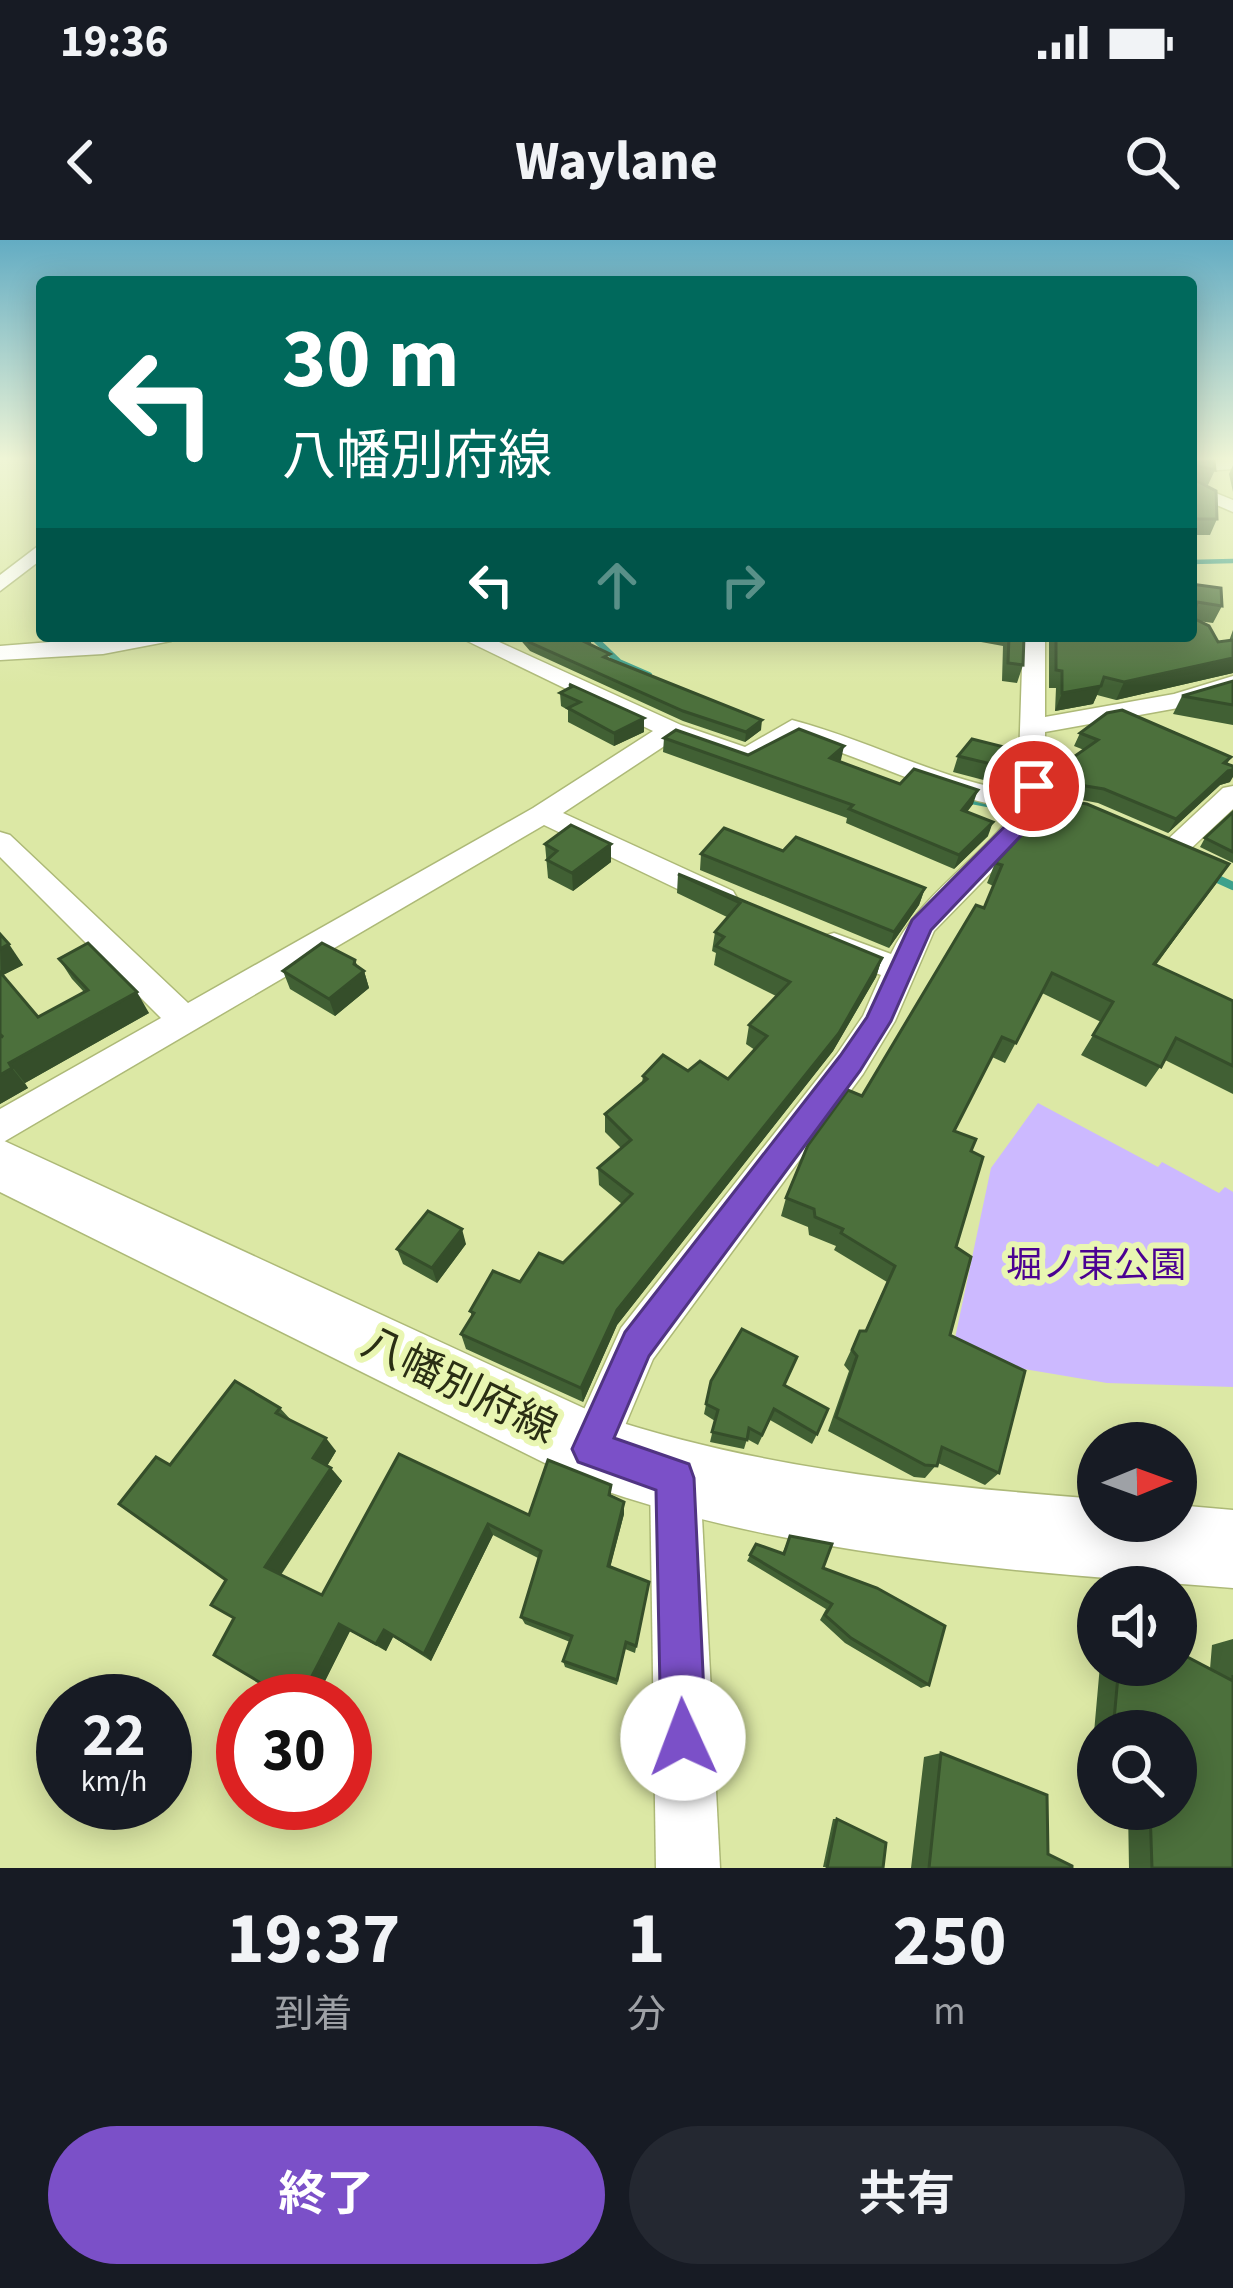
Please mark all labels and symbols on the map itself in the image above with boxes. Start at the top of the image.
pin [983,735,1085,837]
park label: 堀ノ東公園 [1006,1240,1186,1291]
street label: 八幡別府線 [351,1313,567,1459]
north arrow [1077,1422,1197,1542]
speed limit sign: 30 [216,1674,372,1830]
position arrow [620,1675,746,1801]

